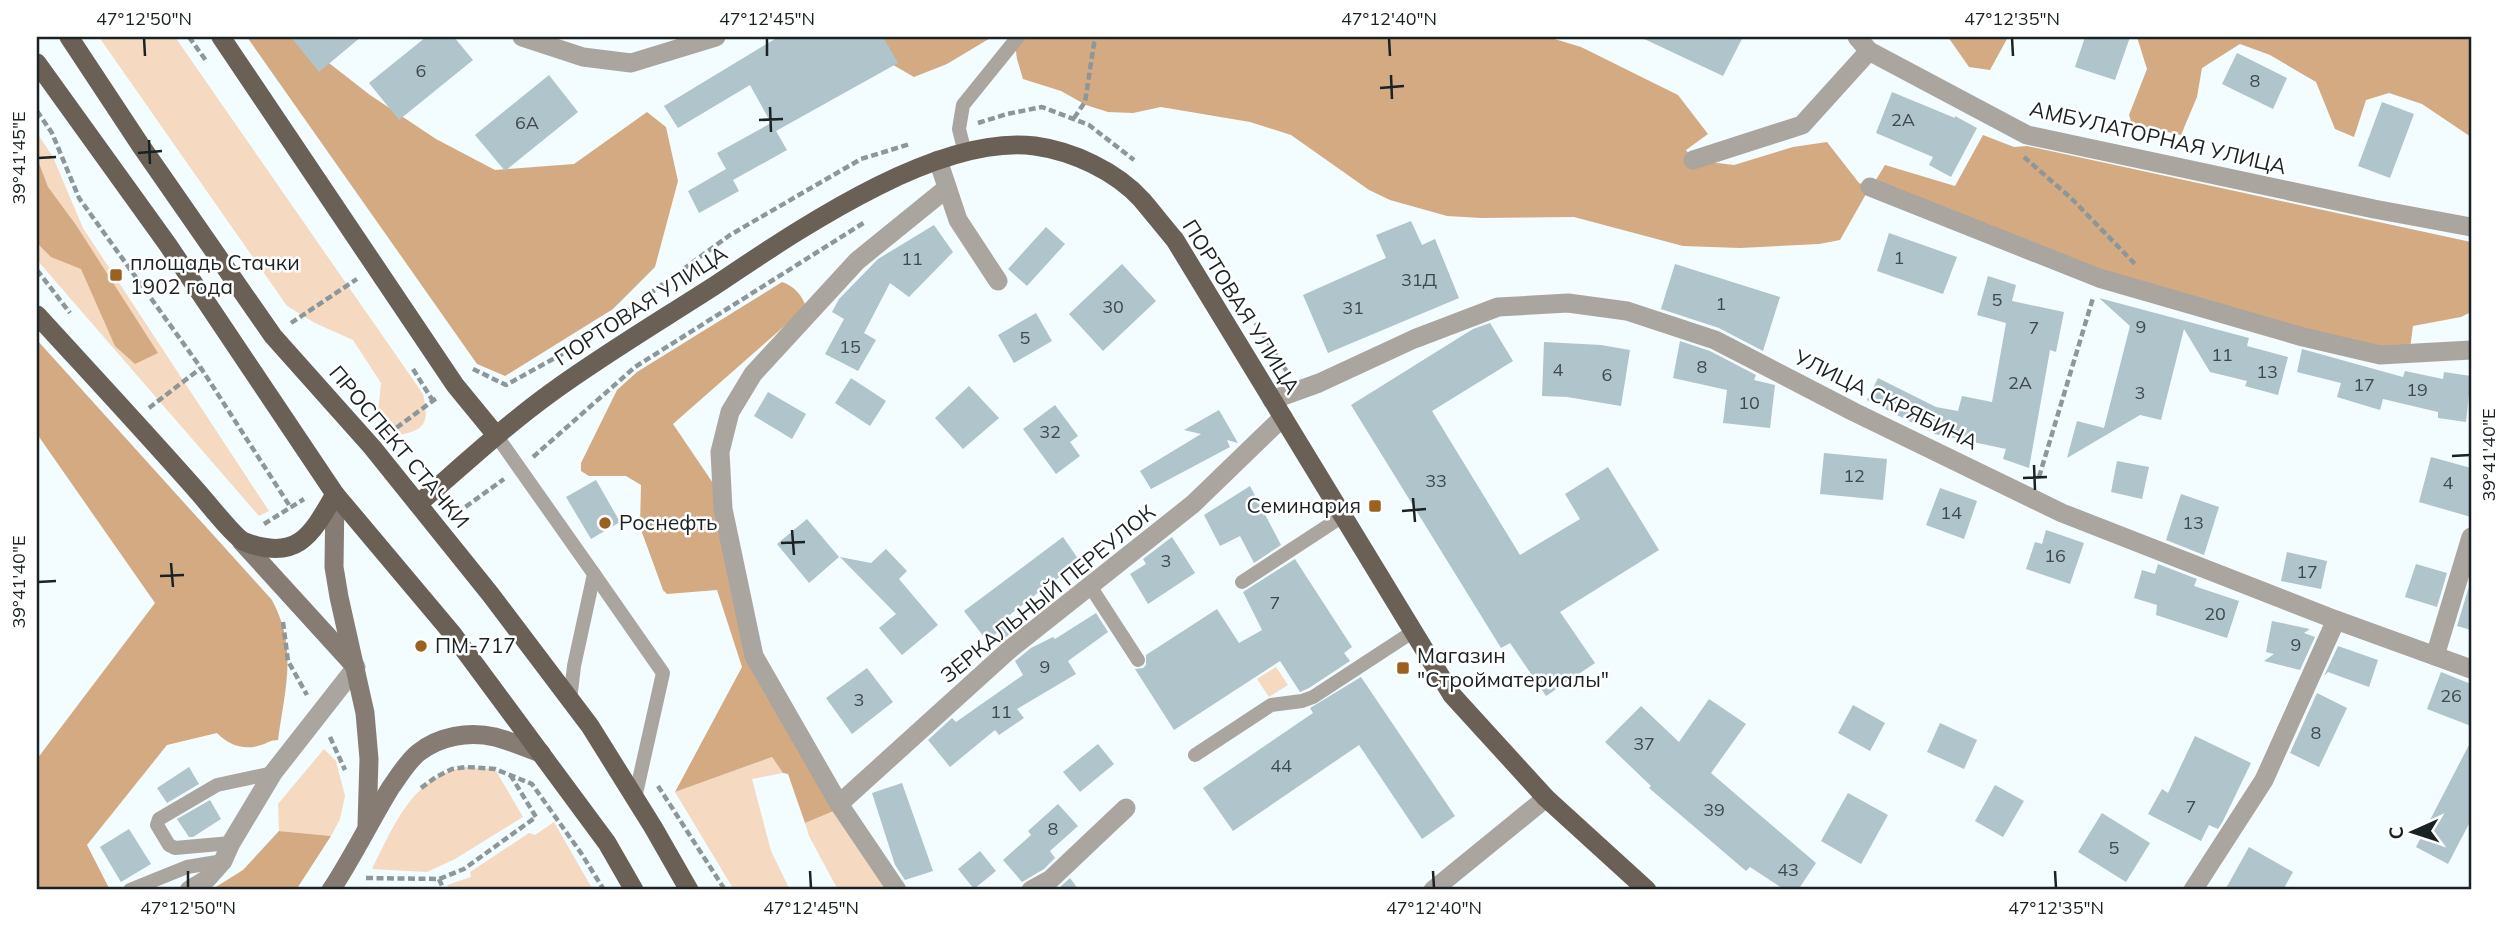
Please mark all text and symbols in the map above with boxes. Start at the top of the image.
text: 47°12'50"N [96,7,192,30]
text: 47°12'45"N [719,7,815,30]
text: 47°12'40"N [1341,7,1437,30]
text: 47°12'35"N [1964,7,2060,30]
house number: 6 [416,59,426,82]
house number: 8 [2250,69,2260,92]
street label: АМБУЛАТОРНАЯ УЛИЦА [2027,95,2290,179]
house number: 2А [1891,108,1915,131]
text: 39°41'45"E [7,111,30,205]
house number: 6А [515,111,539,134]
street label: ПОРТОВАЯ УЛИЦА [1178,214,1306,399]
street label: ПОРТОВАЯ УЛИЦА [549,239,732,371]
house number: 1 [1894,246,1904,269]
house number: 11 [901,247,923,270]
place label: площадь Стачки 1902 года [130,249,300,299]
marker: площадь Стачки 1902 года [108,267,124,283]
house number: 31Д [1401,268,1438,291]
house number: 5 [1992,288,2003,311]
house number: 1 [1716,292,1726,315]
house number: 30 [1102,295,1124,318]
house number: 31 [1342,296,1364,319]
house number: 9 [2136,315,2146,338]
house number: 7 [2029,316,2039,339]
house number: 5 [1020,326,1031,349]
house number: 15 [839,335,861,358]
street label: УЛИЦА СКРЯБИНА [1789,343,1983,455]
house number: 11 [2211,343,2233,366]
house number: 8 [1697,355,1707,378]
house number: 4 [1553,358,1564,381]
street label: ПРОСПЕКТ СТАЧКИ [324,360,475,533]
house number: 13 [2256,360,2278,383]
house number: 6 [1602,363,1612,386]
house number: 2А [2008,371,2032,394]
house number: 17 [2353,373,2375,396]
house number: 19 [2406,378,2428,401]
house number: 3 [2135,381,2145,404]
house number: 10 [1738,391,1760,414]
text: 39°41'40"E [2477,408,2500,502]
house number: 32 [1039,420,1061,443]
house number: 12 [1843,464,1865,487]
house number: 33 [1425,469,1447,492]
house number: 4 [2443,471,2454,494]
place label: Семинария [1246,492,1361,518]
street label: ЗЕРКАЛЬНЫЙ ПЕРЕУЛОК [935,498,1160,688]
marker: Семинария [1367,498,1383,514]
house number: 14 [1940,501,1962,524]
place label: Роснефть [619,509,718,535]
house number: 13 [2182,511,2204,534]
marker: Роснефть [597,515,613,531]
text: 39°41'40"E [7,535,30,629]
house number: 16 [2044,544,2066,567]
house number: 3 [1161,549,1171,572]
house number: 17 [2296,560,2318,583]
house number: 7 [1270,591,1280,614]
house number: 20 [2204,602,2226,625]
place label: ПМ-717 [435,632,516,658]
house number: 9 [2291,633,2301,656]
marker: ПМ-717 [413,638,429,654]
place label: Магазин "Стройматериалы" [1417,642,1609,692]
house number: 9 [1040,655,1050,678]
marker: Магазин "Стройматериалы" [1395,660,1411,676]
house number: 26 [2440,684,2462,707]
house number: 3 [854,688,864,711]
house number: 11 [990,700,1012,723]
house number: 8 [2311,721,2321,744]
house number: 37 [1633,732,1655,755]
house number: 44 [1270,754,1292,777]
house number: 7 [2186,795,2196,818]
north arrow [2378,797,2448,867]
house number: 39 [1703,798,1725,821]
house number: 8 [1048,817,1058,840]
text: С [2384,826,2408,840]
house number: 5 [2109,836,2120,859]
house number: 43 [1777,858,1799,881]
text: 47°12'50"N [140,896,236,919]
text: 47°12'45"N [763,896,859,919]
text: 47°12'40"N [1386,896,1482,919]
text: 47°12'35"N [2008,896,2104,919]

